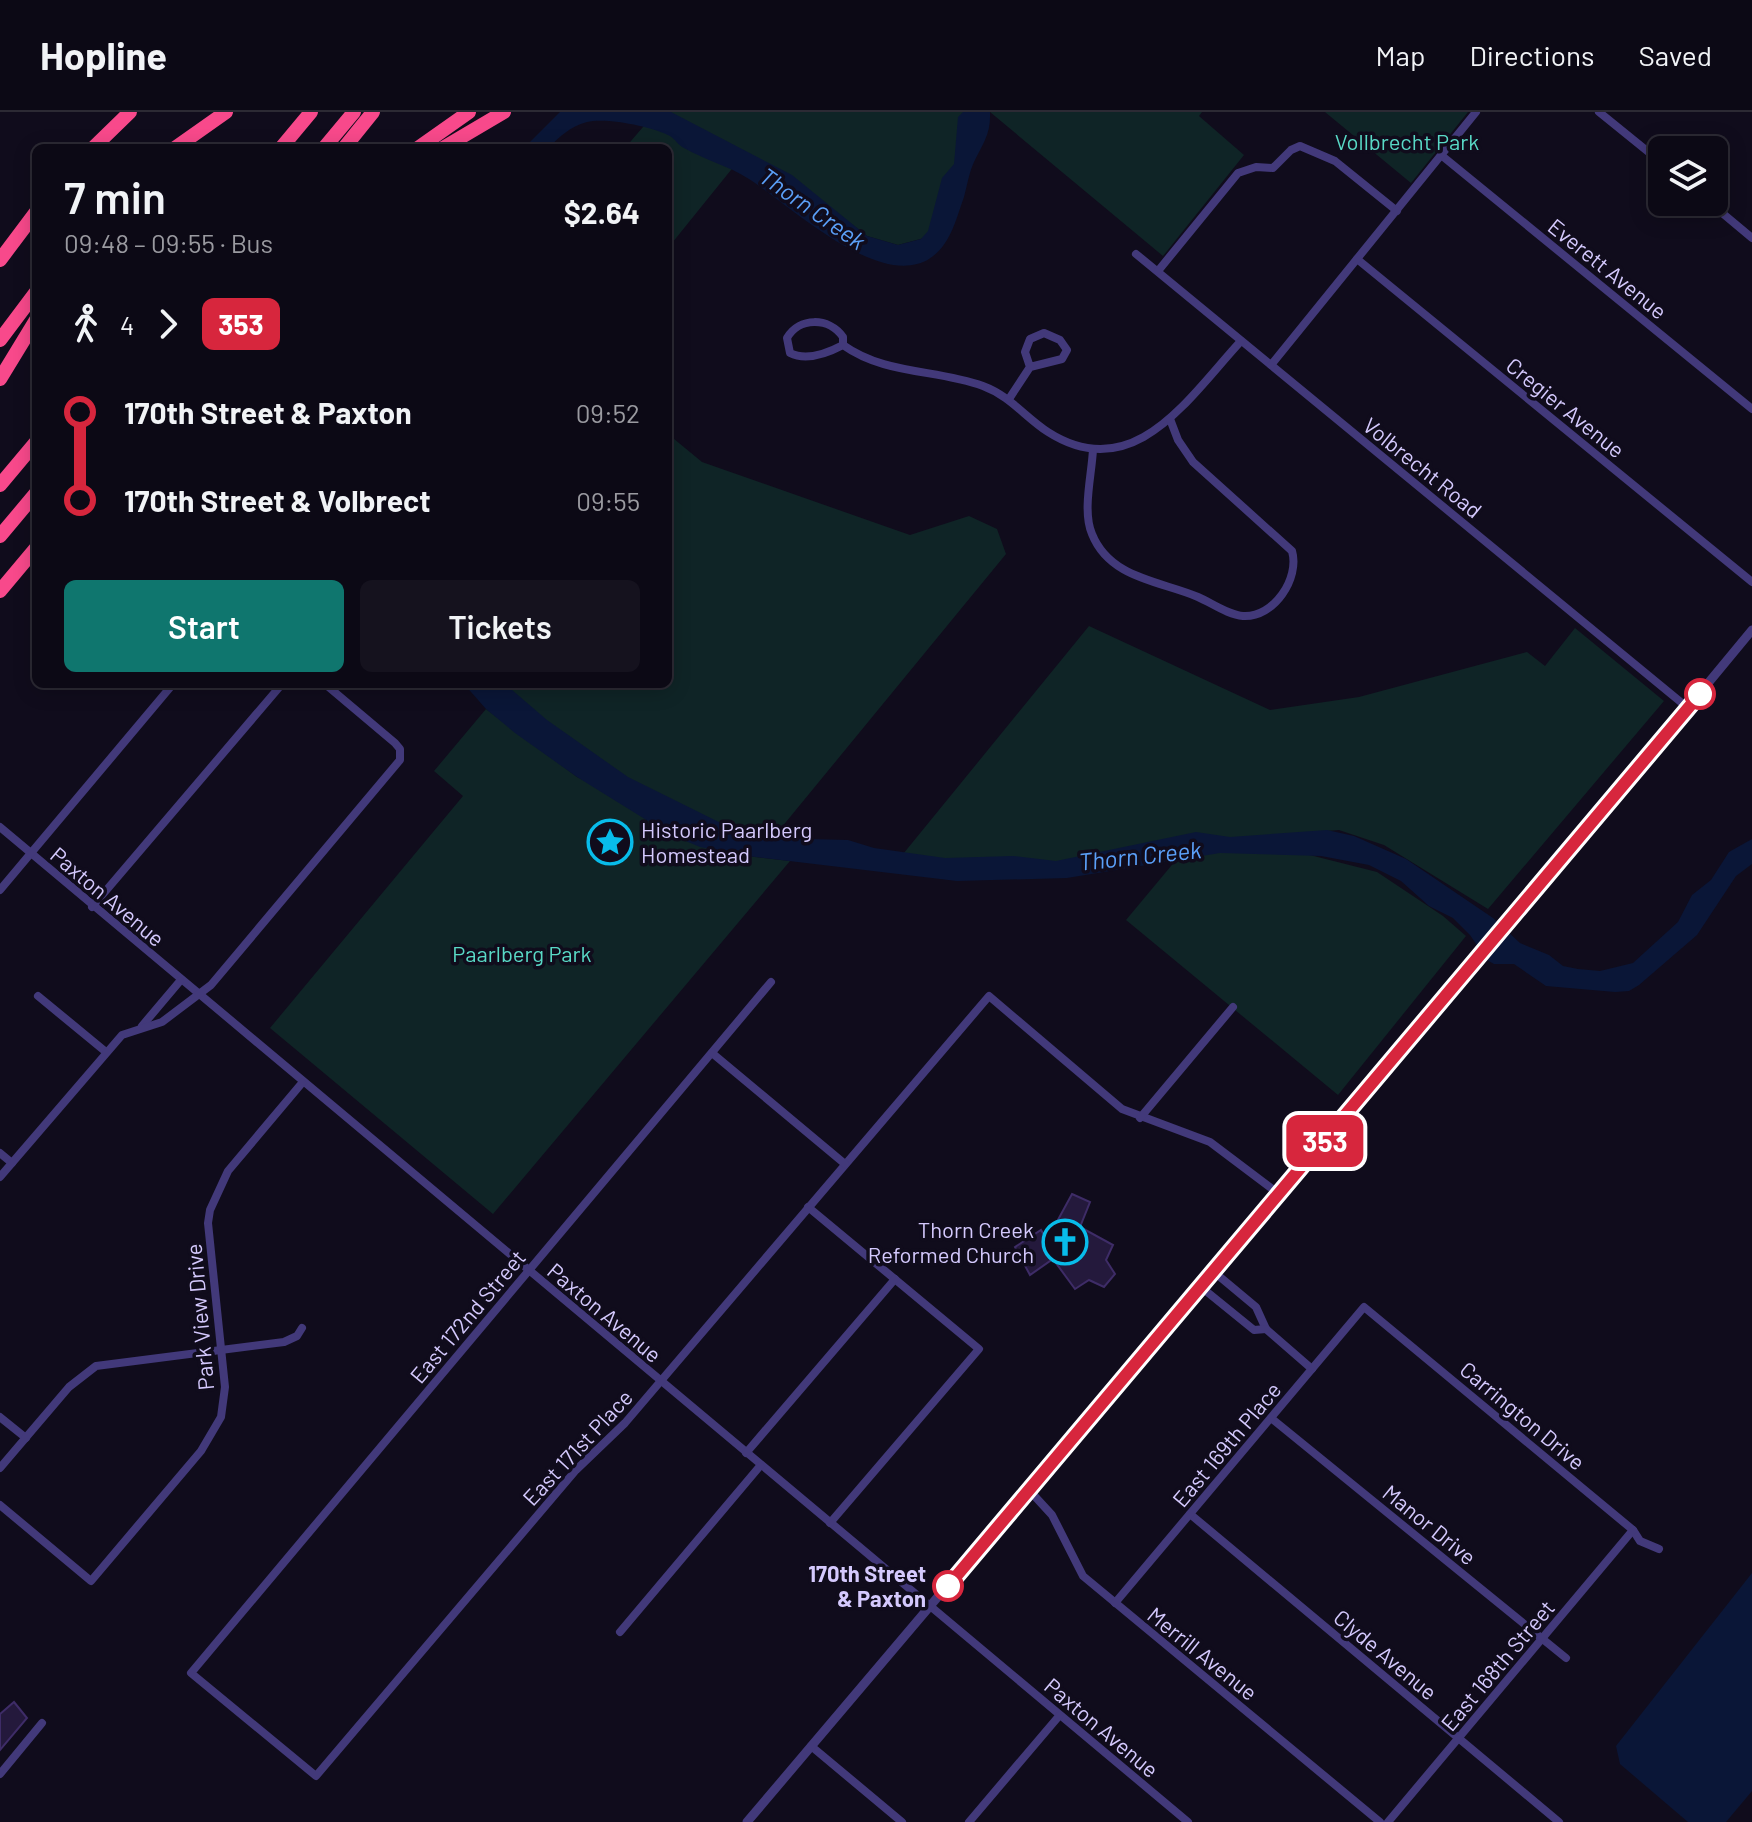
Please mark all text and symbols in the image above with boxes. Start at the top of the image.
text: Hopline [40,32,167,78]
text: Map [1376,38,1425,72]
text: Directions [1469,38,1595,72]
text: Saved [1639,38,1712,72]
park label: Vollbrecht Park [1335,128,1479,154]
map controls [1648,136,1728,216]
button: layers [1648,136,1728,216]
water label: Thorn Creek [754,161,872,255]
text: 7 min [64,170,166,223]
text: $2.64 [564,194,640,230]
street label: Everett Avenue [1544,212,1672,324]
text: 09:48 – 09:55 · Bus [64,227,273,258]
icon: walk [64,302,108,346]
icon: forward [146,302,190,346]
text: 353 [218,307,264,341]
text: 4 [120,309,134,340]
street label: Cregier Avenue [1502,351,1630,463]
text: 170th Street & Paxton [124,394,412,430]
text: 09:52 [576,397,640,428]
street label: Volbrecht Road [1359,411,1487,523]
text: 170th Street & Volbrect [124,482,431,518]
text: 09:55 [576,485,640,516]
button: Start [64,580,344,672]
button: Tickets [360,580,640,672]
unlabelled marker [1685,679,1715,709]
place label: Historic Paarlberg Homestead [641,816,812,867]
place icon: Historic Paarlberg Homestead [586,818,634,866]
water label: Thorn Creek [1077,834,1203,876]
street label: Paxton Avenue [46,841,170,951]
park label: Paarlberg Park [452,940,592,966]
line badge: 353 [1279,1115,1371,1167]
text: 353 [1302,1124,1348,1158]
place label: Thorn Creek Reformed Church [868,1216,1034,1267]
church icon: Thorn Creek Reformed Church [1041,1218,1089,1266]
street label: Park View Drive [180,1243,218,1391]
street label: East 172nd Street [404,1244,530,1388]
street label: Paxton Avenue [543,1257,667,1367]
street label: Carrington Drive [1455,1355,1591,1475]
street label: East 169th Place [1166,1376,1286,1512]
street label: East 171st Place [517,1384,637,1510]
street label: Manor Drive [1378,1479,1482,1569]
place label: 170th Street & Paxton [808,1560,926,1611]
marker: 170th Street & Paxton [933,1571,963,1601]
street label: East 168th Street [1435,1594,1559,1736]
street label: Merrill Avenue [1143,1601,1263,1705]
street label: Clyde Avenue [1329,1603,1443,1705]
street label: Paxton Avenue [1040,1672,1164,1782]

